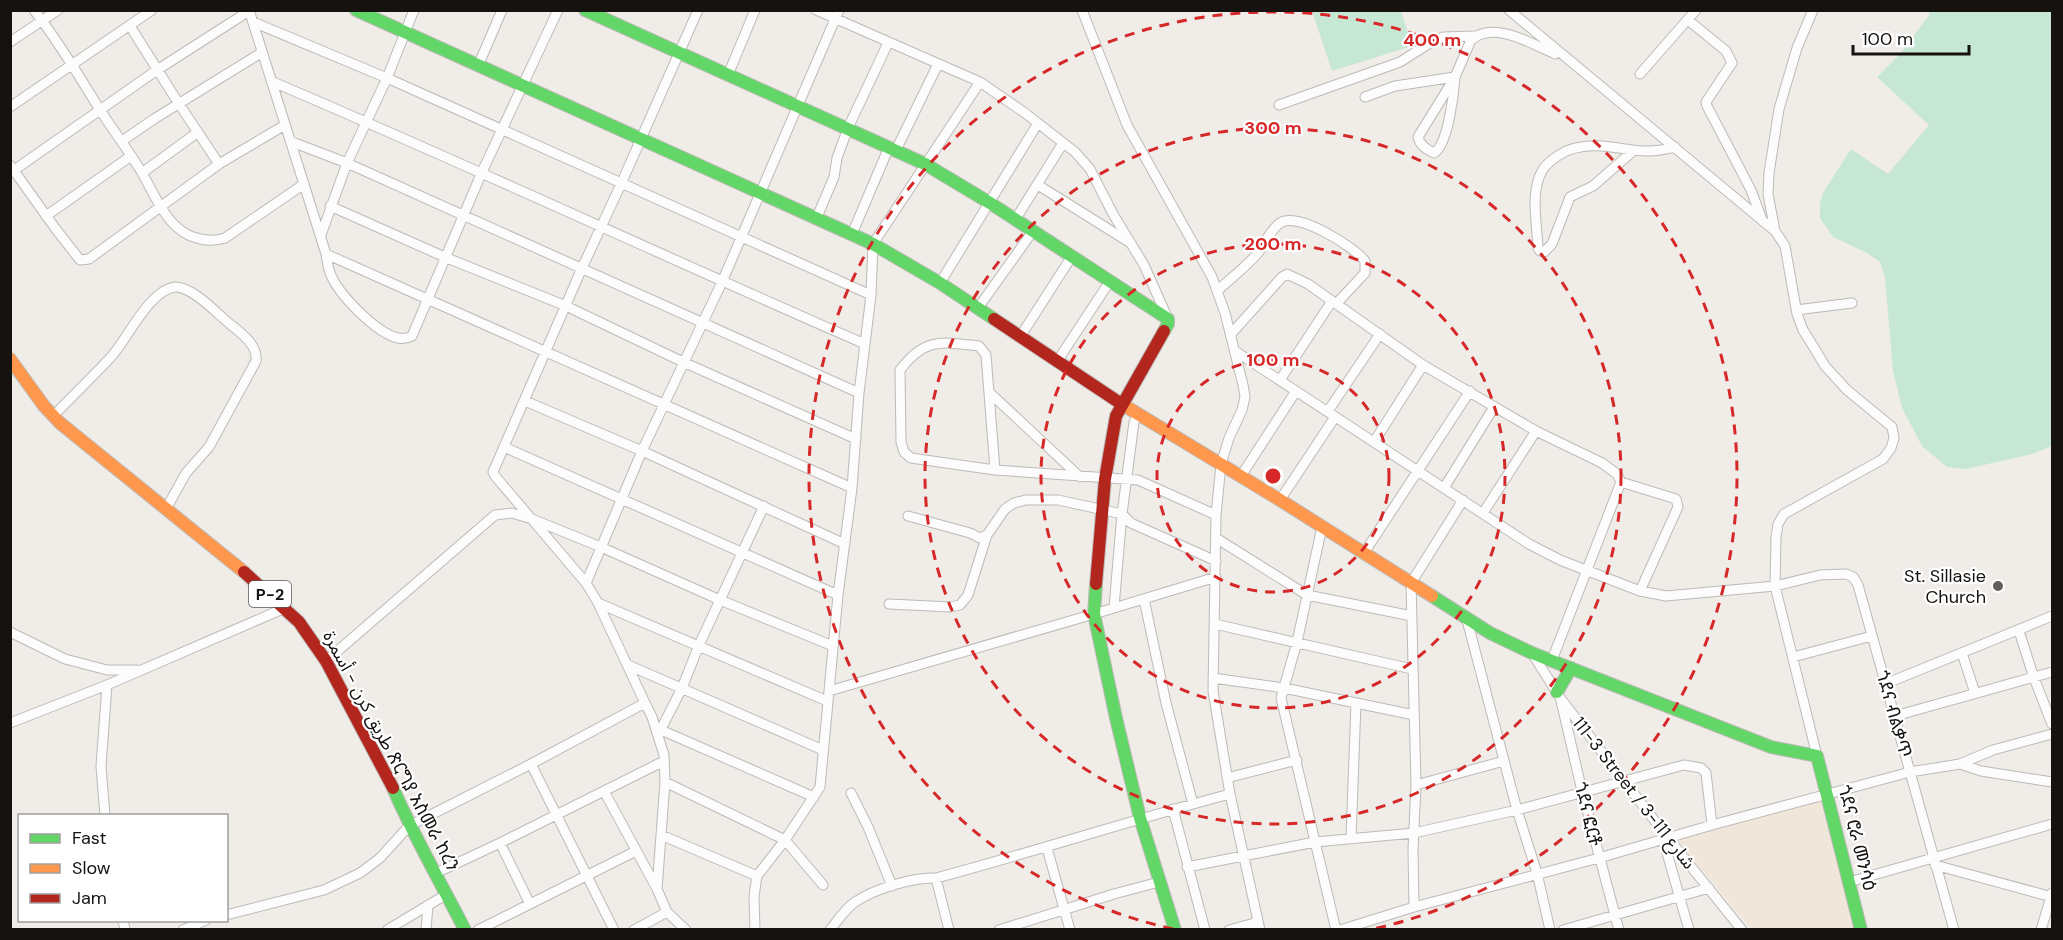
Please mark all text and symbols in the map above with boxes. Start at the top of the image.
scale bar [1853,18,1968,56]
text: 100 m [1862,27,1913,51]
text: 400 m [1403,28,1461,52]
text: 300 m [1244,116,1302,140]
text: 200 m [1245,232,1301,256]
text: 100 m [1246,348,1300,372]
centre of rings [1263,466,1283,486]
place label: St. Sillasie Church [1904,564,1986,609]
marker: St. Sillasie Church [1991,579,2005,593]
road number: P-2 [249,581,291,607]
street label: طريق كرن - أسمرة ጽርግያ አስመራ ከረን [317,627,465,876]
street label: ጎደና ብልቃጥ [1870,668,1918,760]
street label: 111-3 Street / شارع 111-3 [1565,712,1701,875]
street label: ጎደና ፎርቶ [1569,780,1608,849]
street label: ጎደና ሮራ መንሳዕ [1832,783,1882,893]
legend [18,814,228,922]
text: Fast [72,826,107,850]
text: Slow [72,856,111,880]
text: Jam [72,886,107,910]

